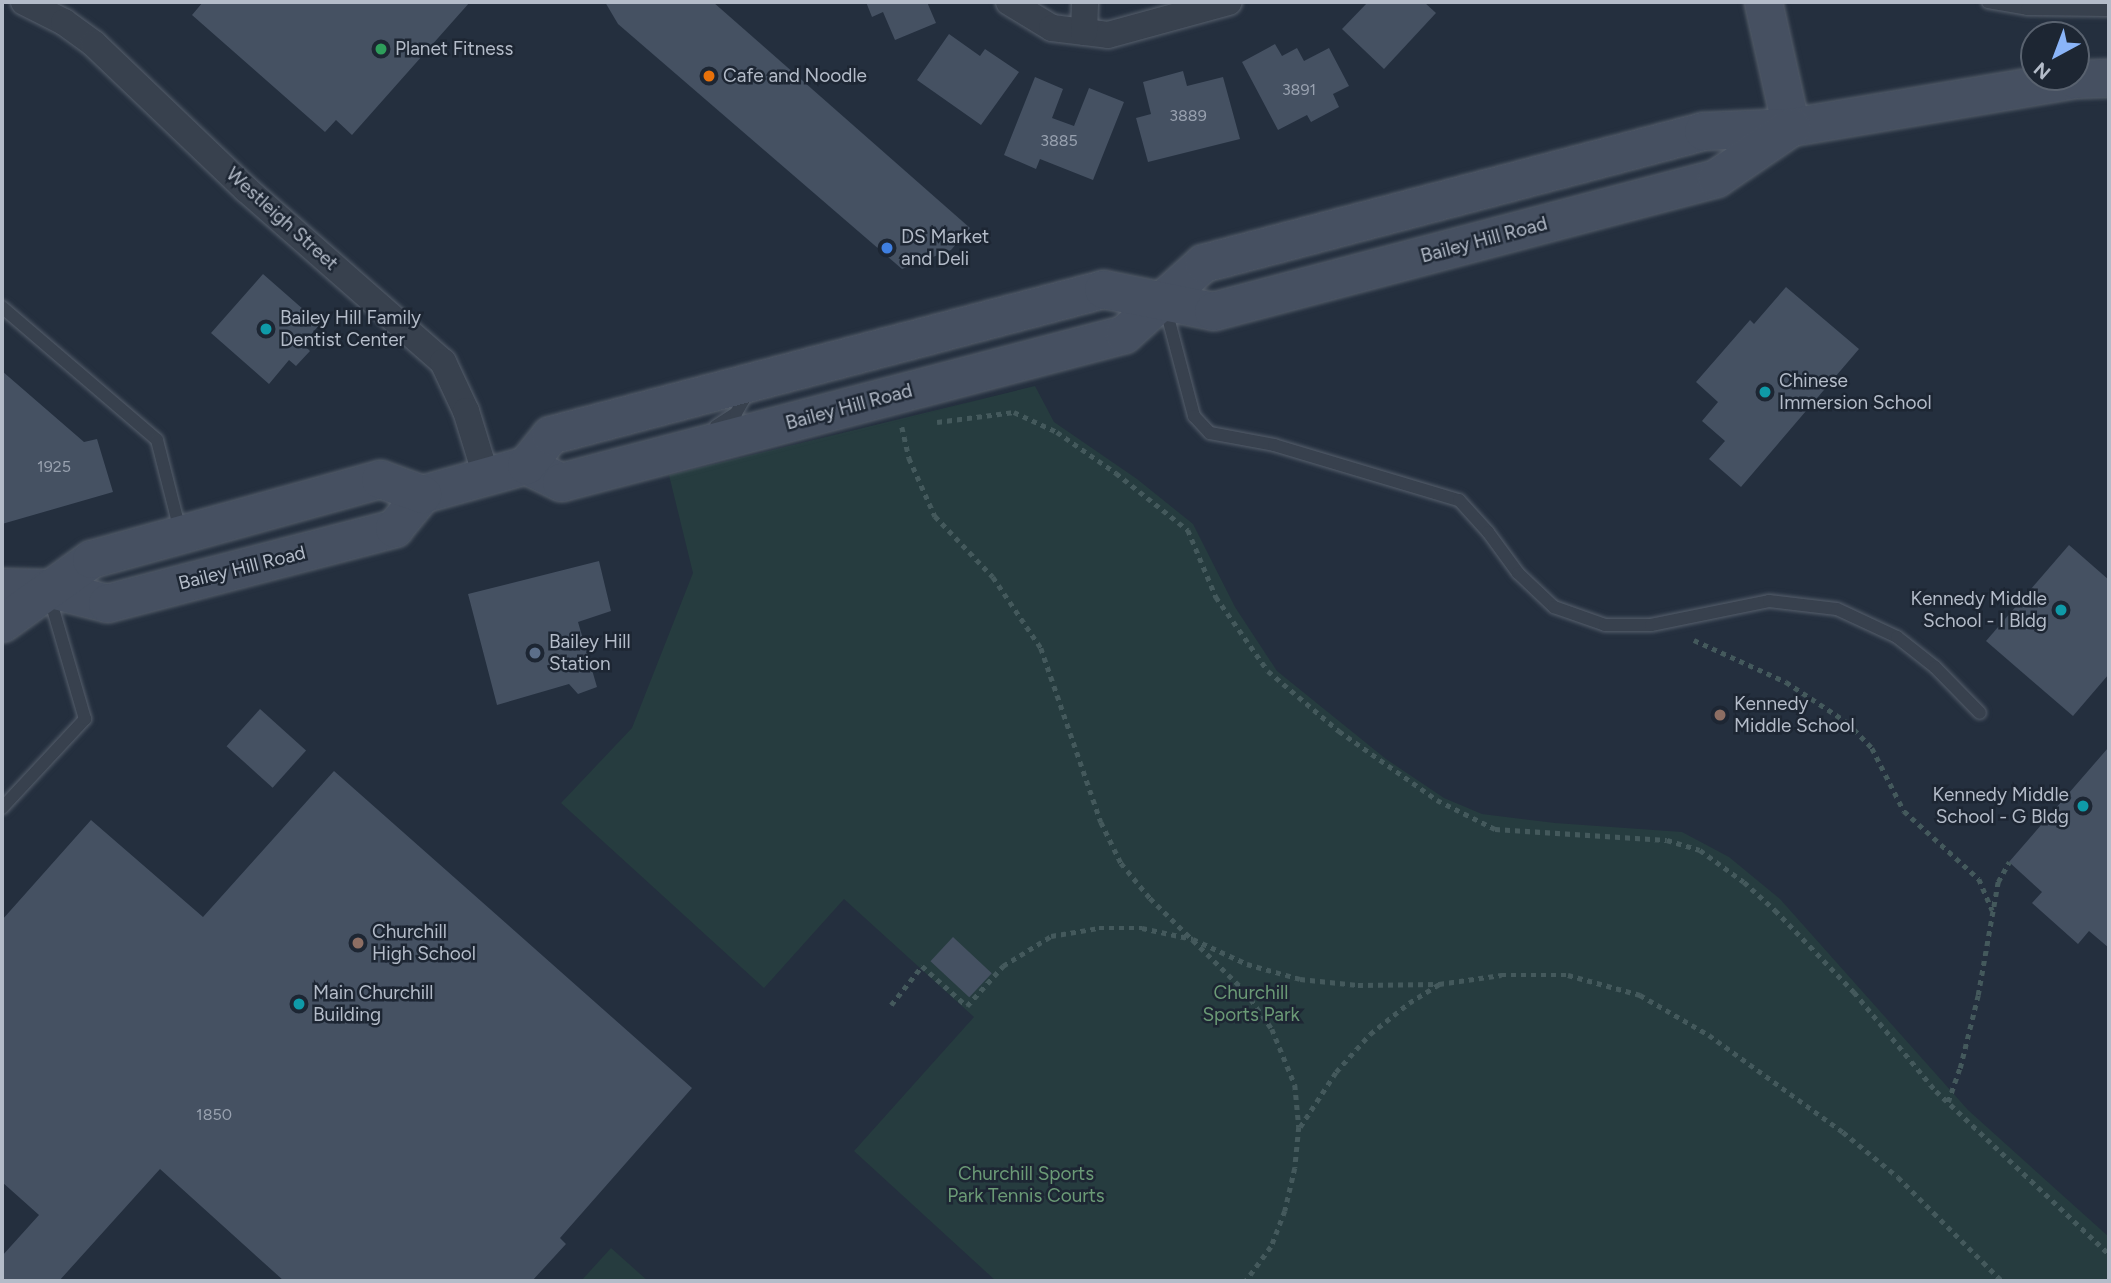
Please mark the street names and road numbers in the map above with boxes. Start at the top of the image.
street label: Westleigh Street [221,163,343,275]
street label: Bailey Hill Road [1418,212,1550,268]
street label: Bailey Hill Road [783,379,915,435]
street label: Bailey Hill Road [176,541,308,595]

